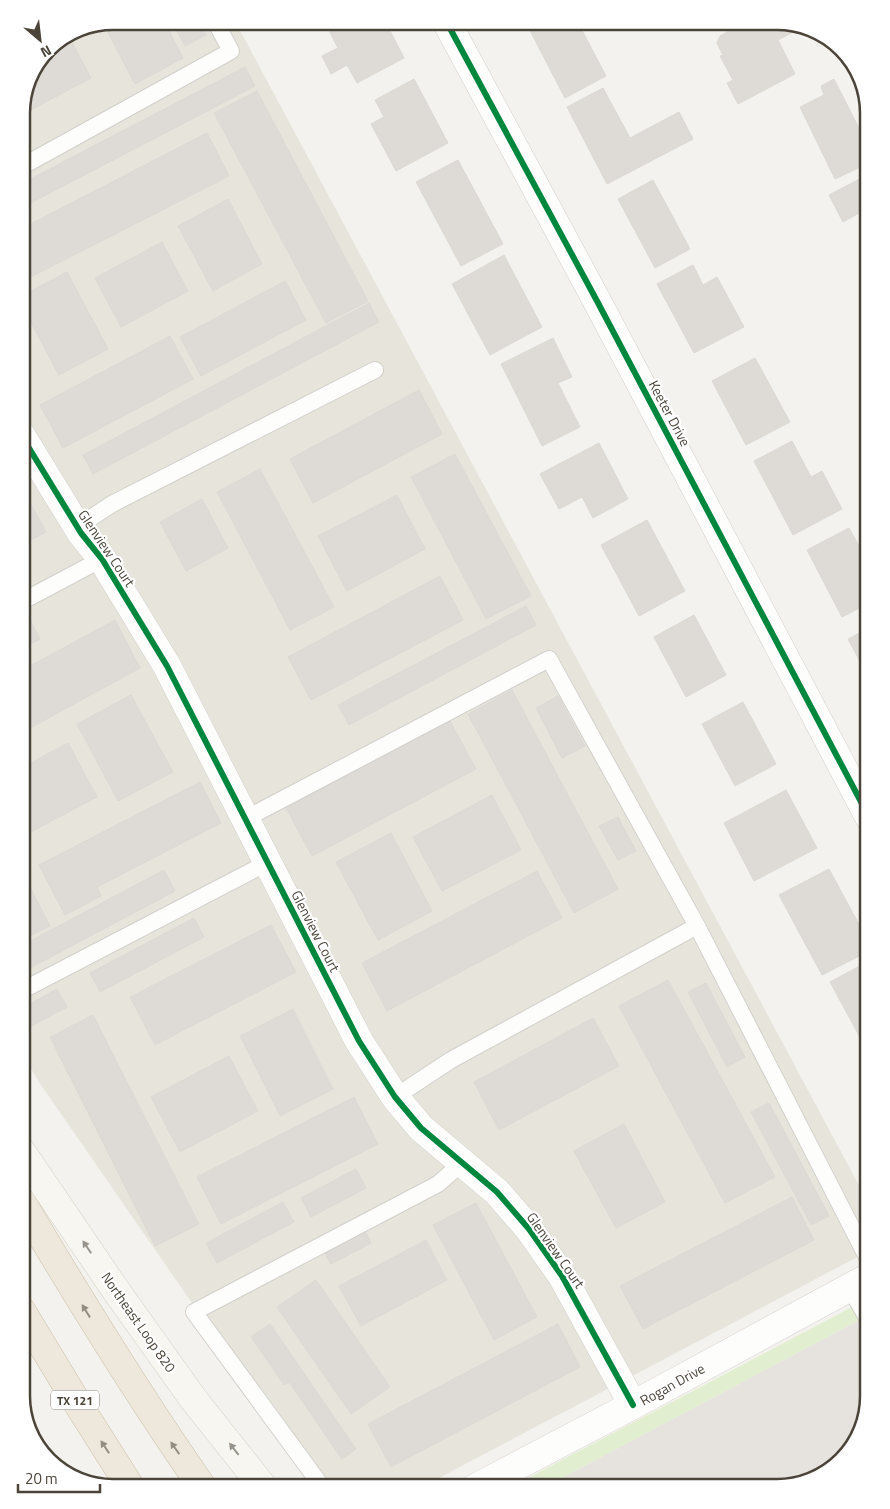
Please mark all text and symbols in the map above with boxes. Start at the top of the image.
north arrow [15,15,65,65]
text: N [37,40,56,63]
street label: Keeter Drive [644,376,696,450]
street label: Glenview Court [73,505,141,591]
street label: Glenview Court [286,887,346,975]
street label: Glenview Court [522,1208,590,1293]
one-way arrow [82,1240,92,1254]
street label: Northeast Loop 820 [97,1268,182,1376]
one-way arrow [82,1305,91,1318]
street label: Rogan Drive [636,1358,708,1410]
road number: TX 121 [51,1390,99,1410]
one-way arrow [100,1440,110,1453]
one-way arrow [170,1441,180,1454]
one-way arrow [228,1443,239,1456]
scale bar [18,1462,100,1494]
text: 20 m [25,1467,58,1490]

